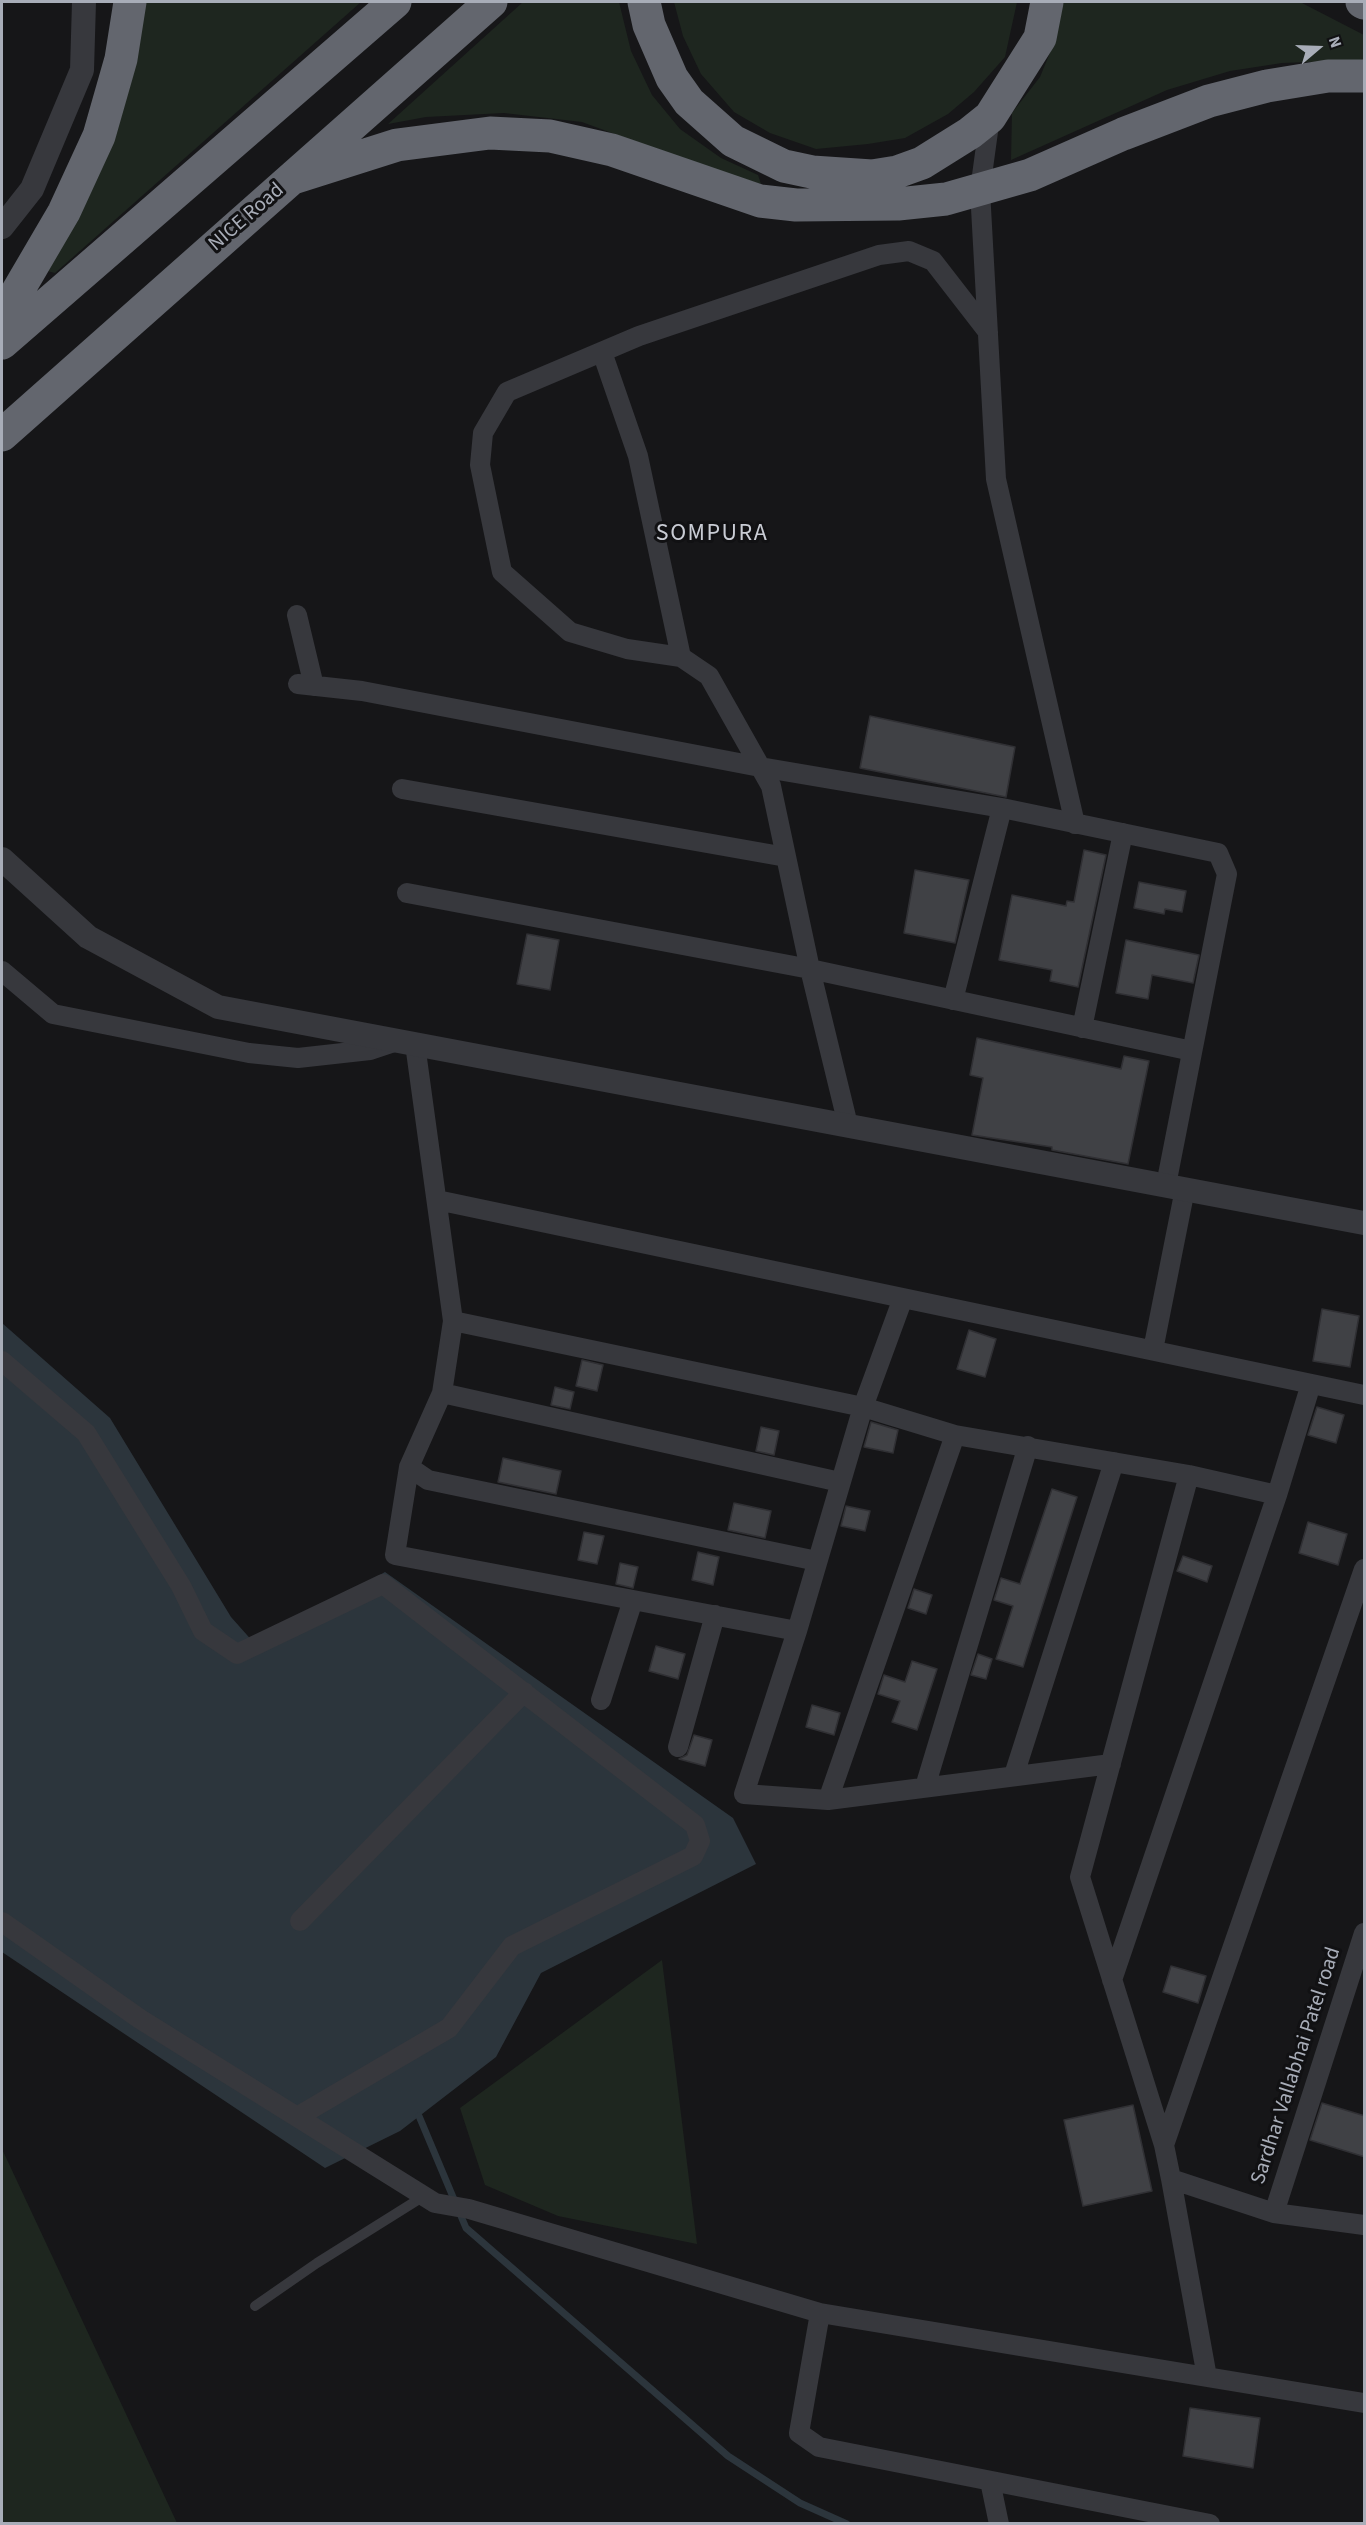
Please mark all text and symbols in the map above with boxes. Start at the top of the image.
north arrow [1288,18,1348,78]
text: N [1323,34,1347,51]
street label: NICE Road [204,178,290,258]
district label: SOMPURA [656,521,768,549]
street label: Sardhar Vallabhai Patel road [1247,1944,1347,2188]

